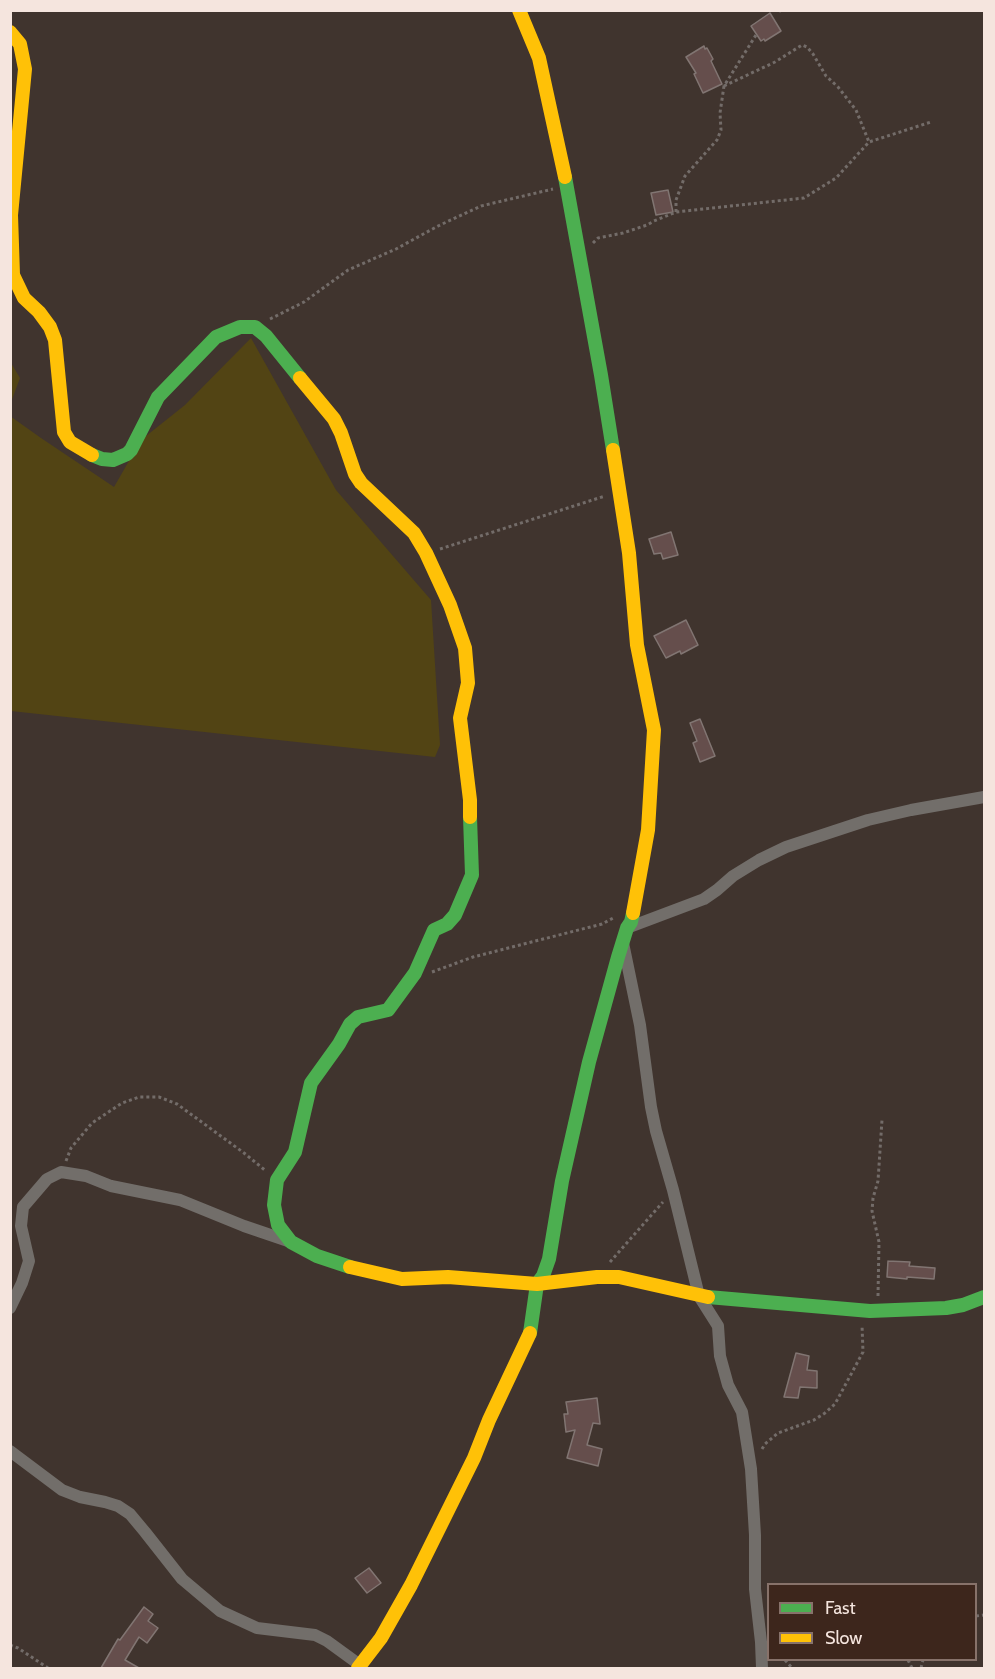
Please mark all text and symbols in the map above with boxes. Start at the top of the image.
legend [767,1583,977,1661]
text: Fast [825,1597,856,1619]
text: Slow [825,1627,862,1649]

